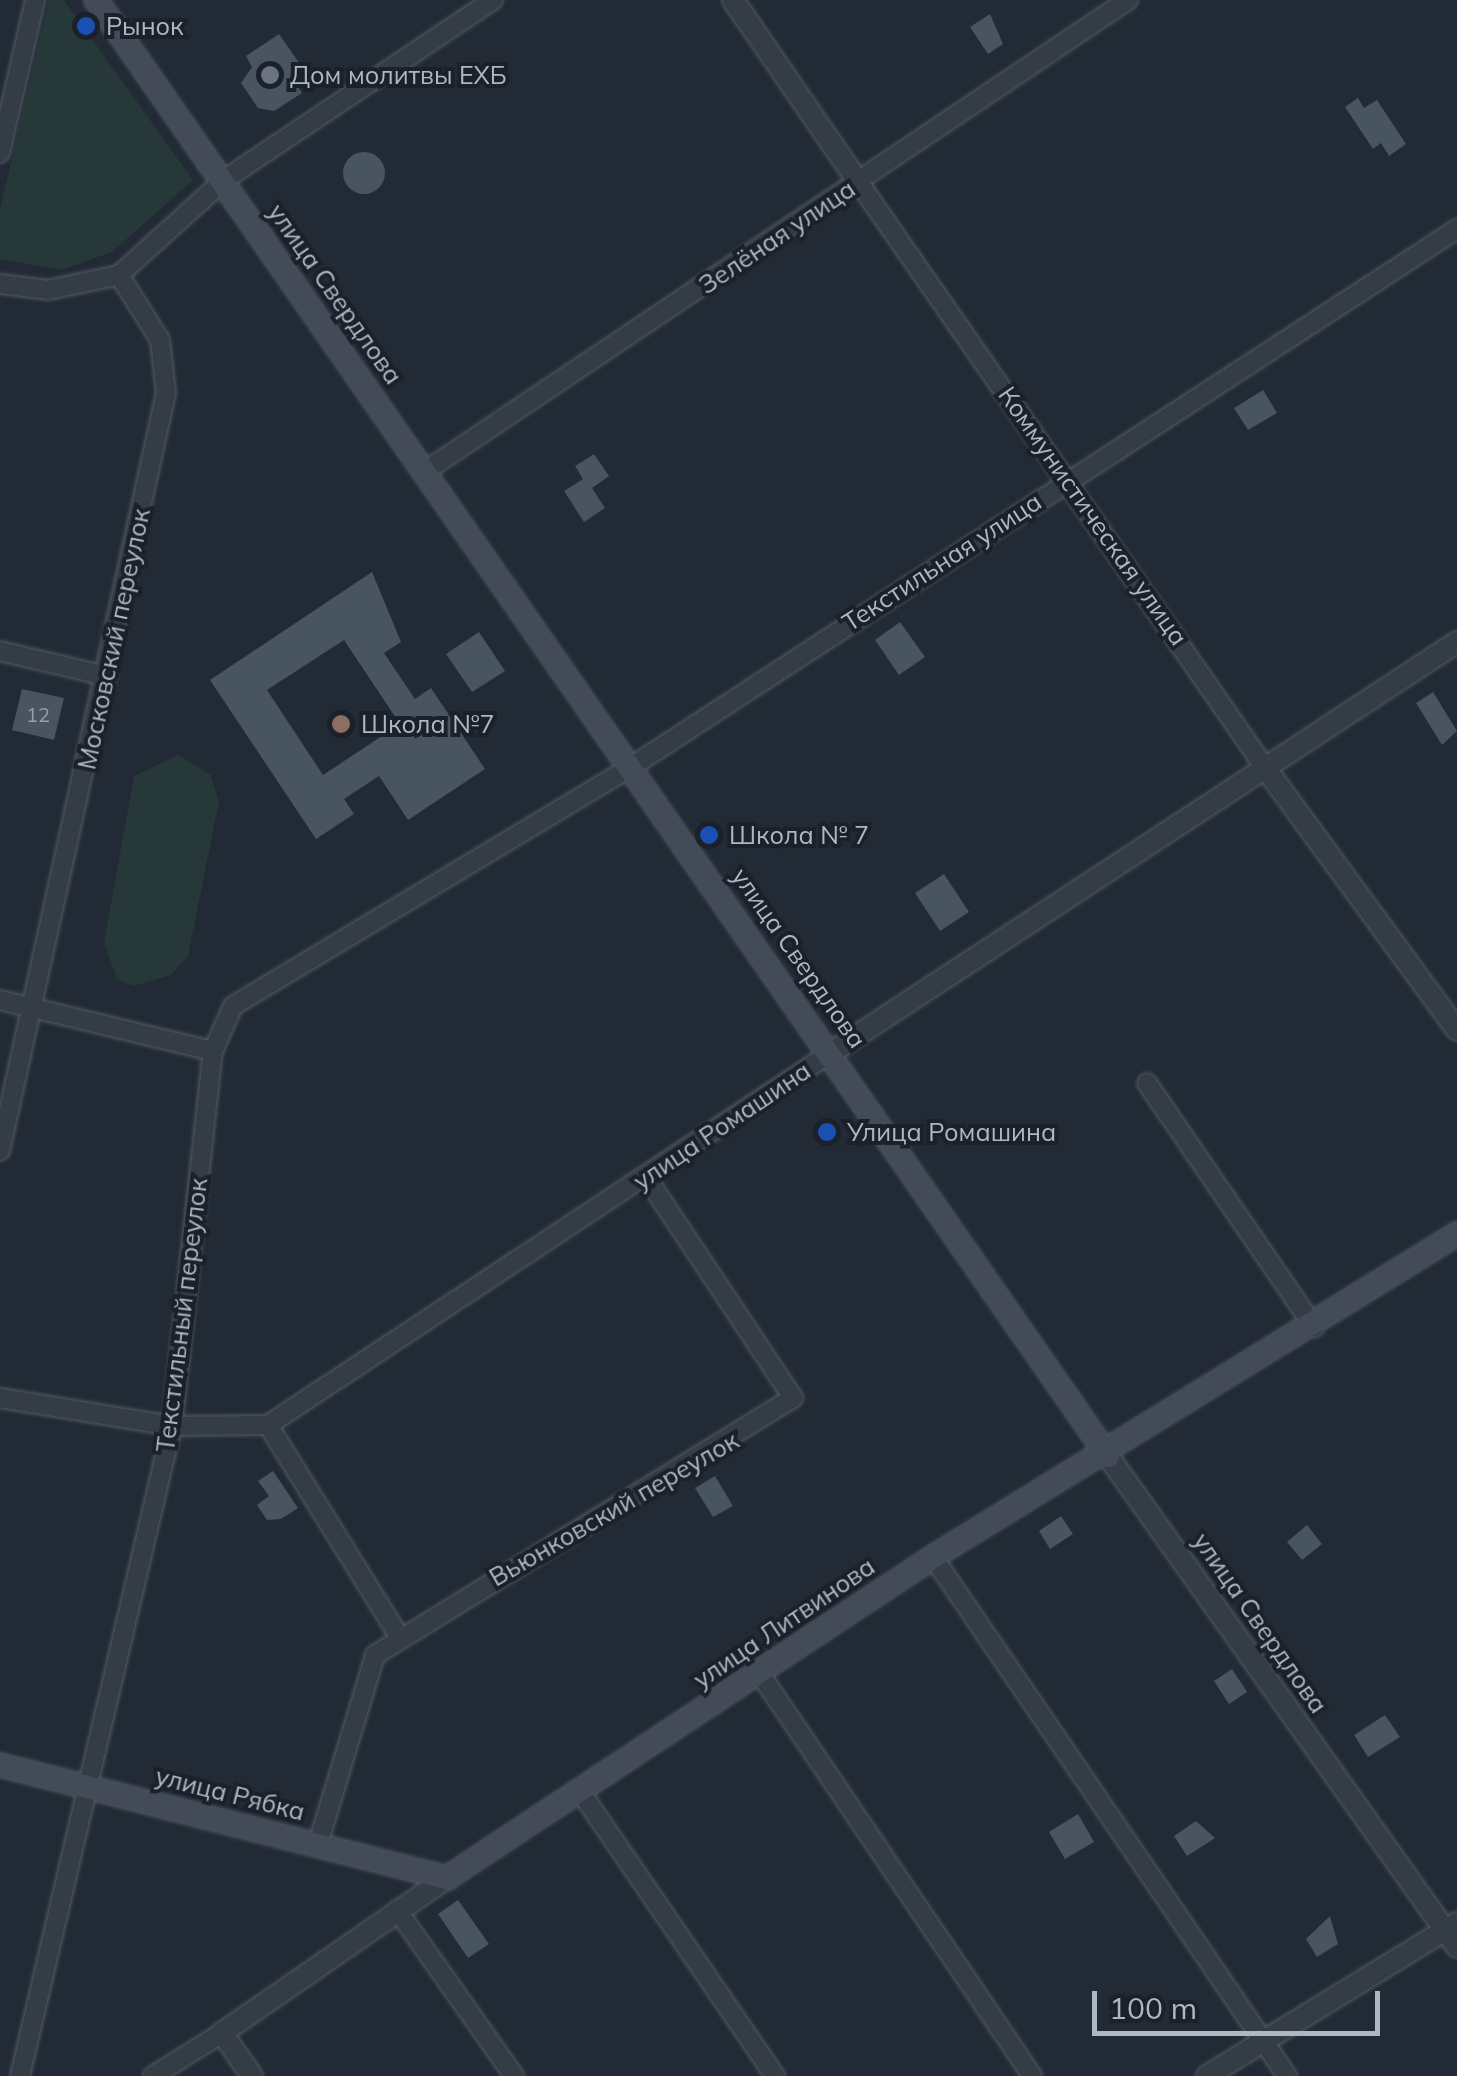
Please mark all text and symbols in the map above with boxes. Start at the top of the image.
place label: Рынок [106,11,184,41]
marker: Рынок [75,15,97,37]
place label: Дом молитвы ЕХБ [290,60,507,90]
marker: Дом молитвы ЕХБ [259,64,281,86]
street label: Зелёная улица [693,174,861,300]
street label: улица Свердлова [262,198,408,390]
street label: Коммунистическая улица [992,381,1194,651]
street label: Текстильная улица [837,486,1047,638]
street label: Московский переулок [72,506,156,772]
house number: 12 [26,702,50,726]
place label: Школа №7 [361,709,494,739]
marker: Школа №7 [330,713,352,735]
place label: Школа № 7 [729,820,869,850]
marker: Школа № 7 [698,824,720,846]
street label: улица Свердлова [726,862,872,1054]
street label: улица Ромашина [628,1056,816,1196]
place label: Улица Ромашина [847,1117,1056,1147]
marker: Улица Ромашина [816,1121,838,1143]
street label: Текстильный переулок [150,1176,214,1454]
street label: Вьюнковский переулок [484,1425,744,1593]
street label: улица Свердлова [1187,1527,1333,1719]
street label: улица Литвинова [688,1551,880,1695]
street label: улица Рябка [152,1761,308,1827]
scale bar [1097,1971,1384,2033]
text: 100 m [1109,1989,1197,2027]

